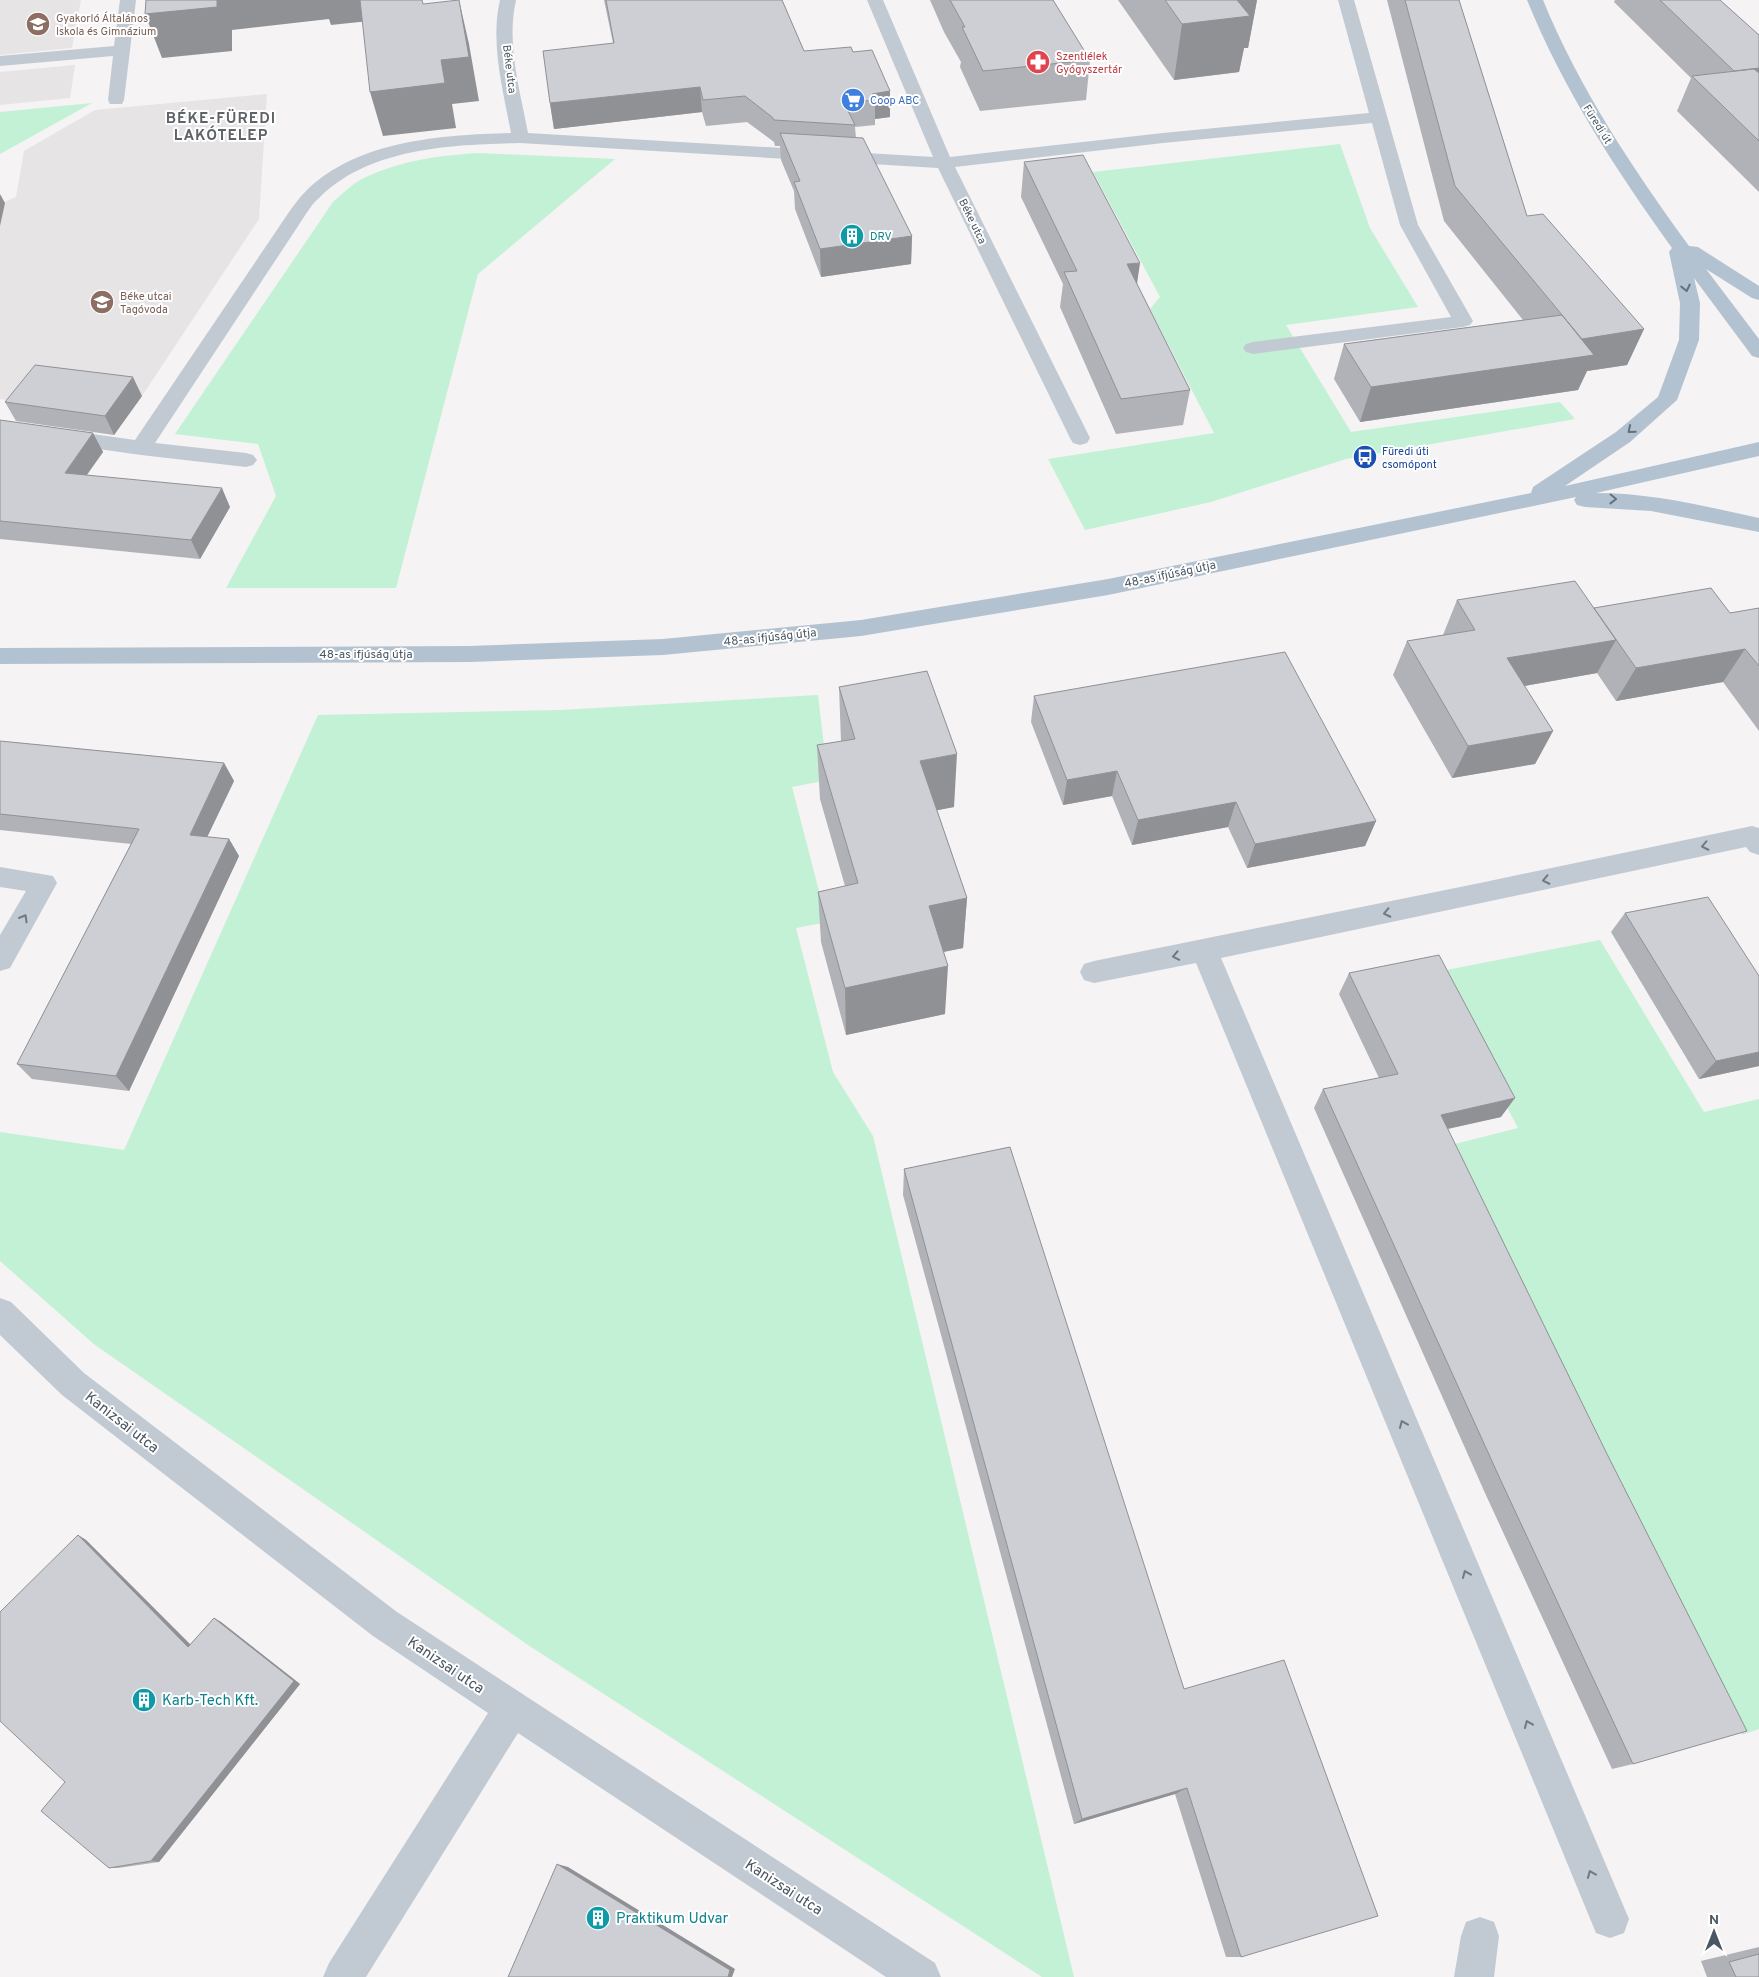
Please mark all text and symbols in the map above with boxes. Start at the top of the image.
school or university icon: Gyakorló Általános Iskola és Gimnázium [25,11,51,37]
place label: Gyakorló Általános Iskola és Gimnázium [56,11,156,39]
street label: Béke utca [499,44,519,94]
pharmacy icon: Szentlélek Gyógyszertár [1025,49,1051,75]
place label: Szentlélek Gyógyszertár [1056,50,1123,77]
supermarket icon: Coop ABC [840,87,866,113]
place label: Coop ABC [870,94,919,108]
street label: Füredi út [1580,102,1615,147]
district label: BÉKE-FÜREDI LAKÓTELEP [166,108,276,146]
street label: Béke utca [955,196,989,247]
building icon: DRV [839,223,865,249]
place label: DRV [870,230,892,244]
one-way arrow [1680,284,1691,293]
school or university icon: Béke utcai Tagóvoda [89,289,115,315]
place label: Béke utcai Tagóvoda [120,290,171,317]
one-way arrow [1628,424,1637,433]
bus stop icon: Füredi úti csomópont [1352,444,1378,470]
place label: Füredi úti csomópont [1382,445,1437,472]
one-way arrow [1609,494,1617,504]
street label: 48-as ifjúság útja [1123,557,1218,593]
street label: 48-as ifjúság útja [723,625,817,651]
street label: 48-as ifjúság útja [319,647,413,663]
one-way arrow [1700,840,1709,851]
one-way arrow [1541,874,1550,885]
one-way arrow [1382,907,1391,918]
one-way arrow [18,914,28,923]
one-way arrow [1171,950,1180,960]
street label: Kanizsai utca [80,1388,162,1458]
one-way arrow [1398,1420,1409,1429]
one-way arrow [1461,1570,1472,1579]
street label: Kanizsai utca [403,1634,487,1699]
building icon: Karb-Tech Kft. [131,1687,157,1713]
place label: Karb-Tech Kft. [162,1692,258,1711]
one-way arrow [1524,1720,1535,1729]
street label: Kanizsai utca [741,1856,826,1920]
one-way arrow [1587,1870,1598,1879]
building icon: Praktikum Udvar [585,1905,611,1931]
north arrow [1689,1907,1739,1957]
place label: Praktikum Udvar [616,1910,729,1929]
text: N [1709,1912,1719,1929]

